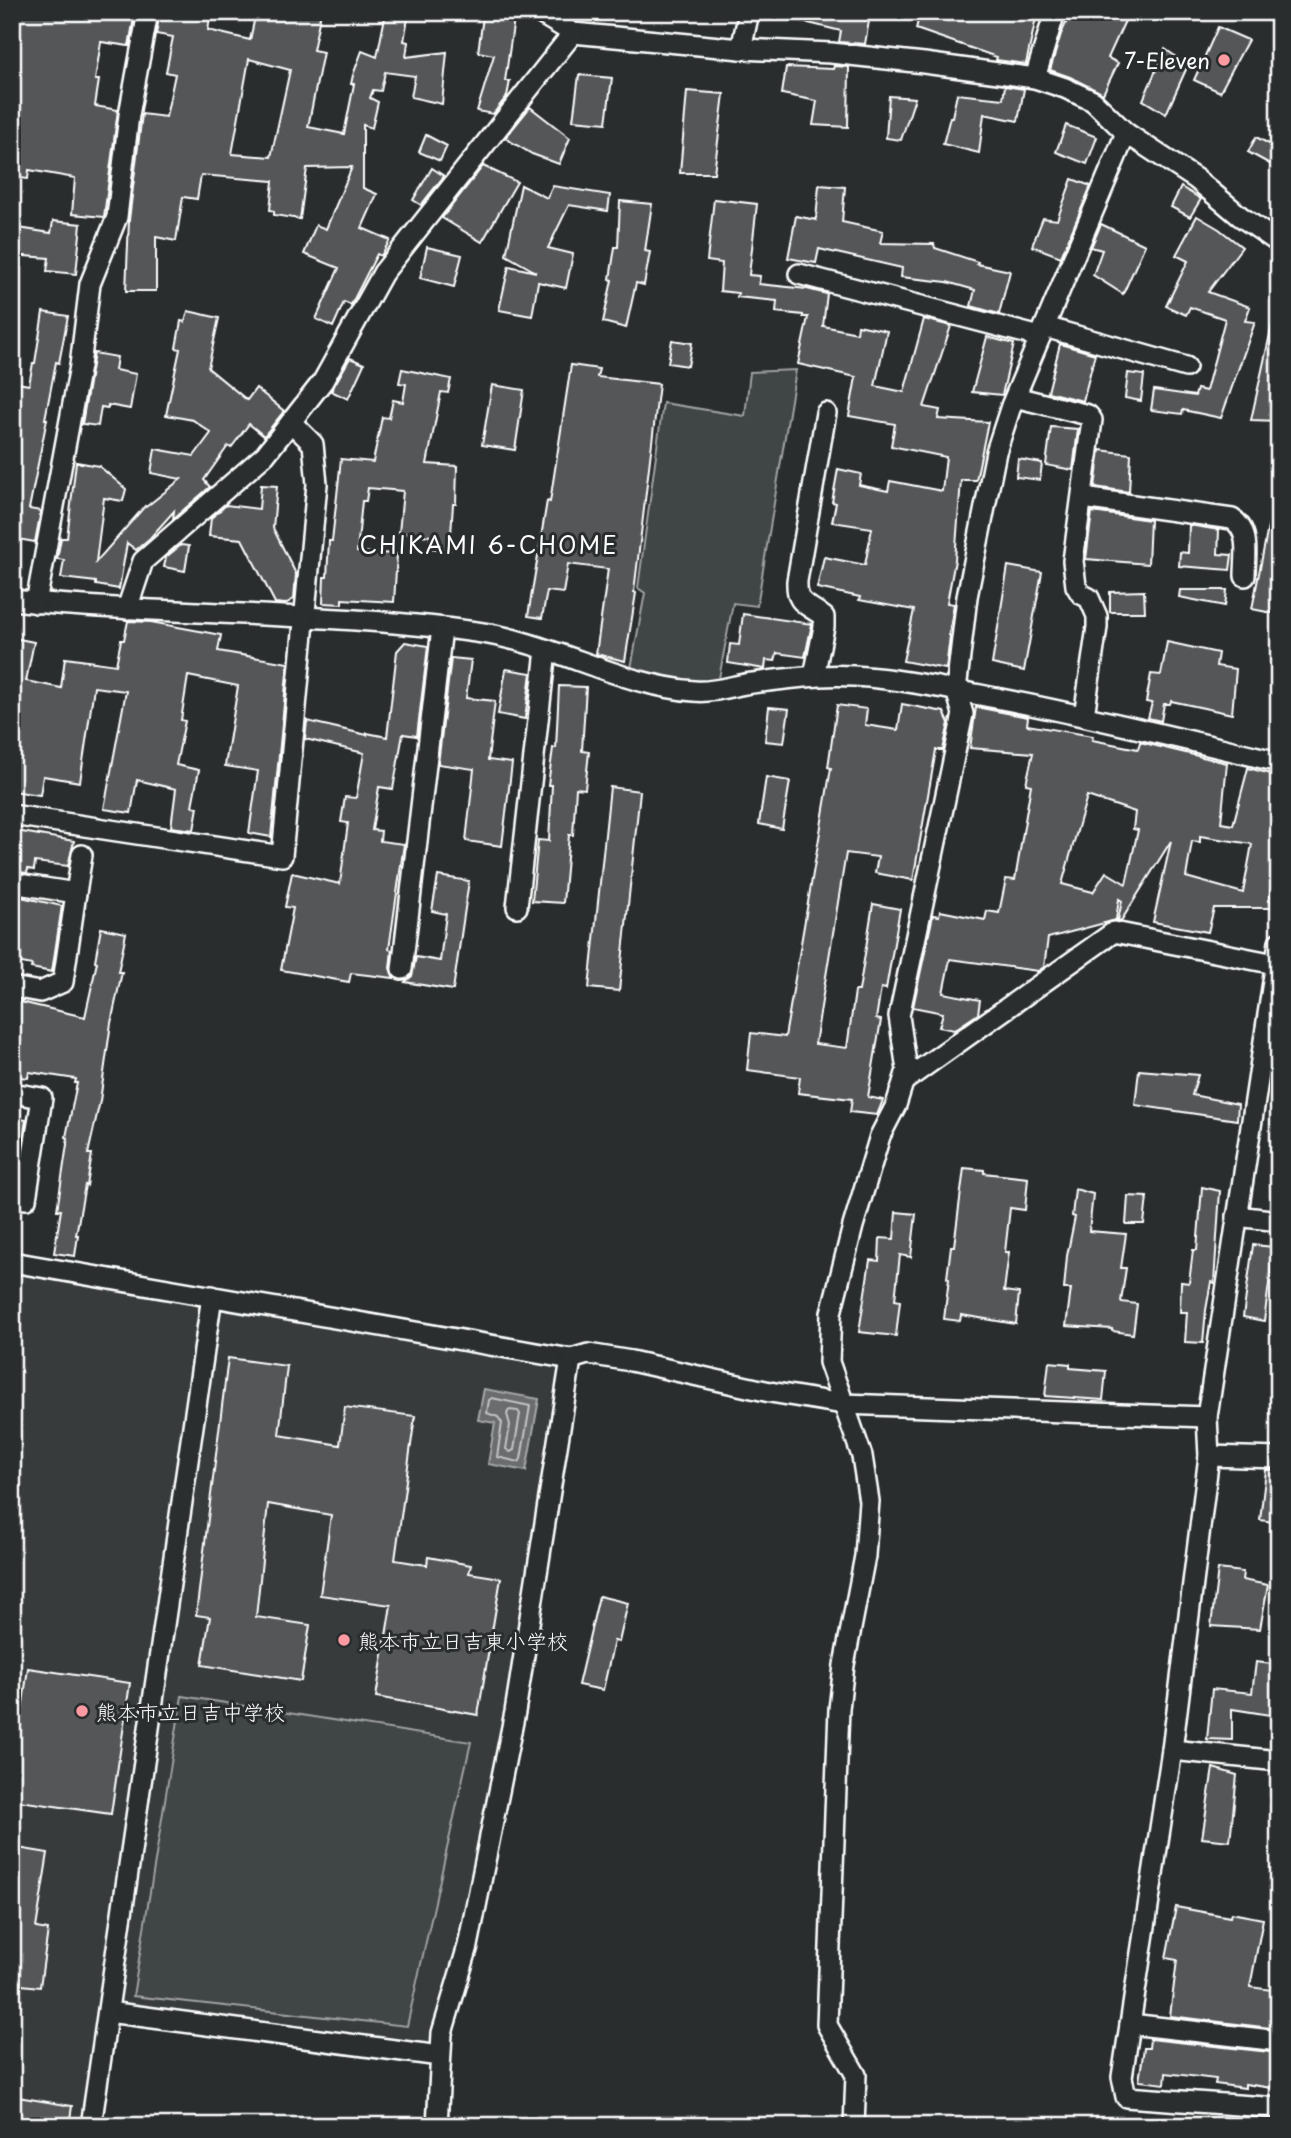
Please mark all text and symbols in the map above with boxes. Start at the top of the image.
place label: 7-Eleven [1124,44,1210,76]
marker: 7-Eleven [1216,52,1232,68]
district label: CHIKAMI 6-CHOME [359,527,619,562]
place label: 熊本市立日吉東小学校 [358,1624,568,1656]
marker: 熊本市立日吉東小学校 [336,1632,352,1648]
place label: 熊本市立日吉中学校 [96,1695,285,1727]
marker: 熊本市立日吉中学校 [74,1703,90,1719]

